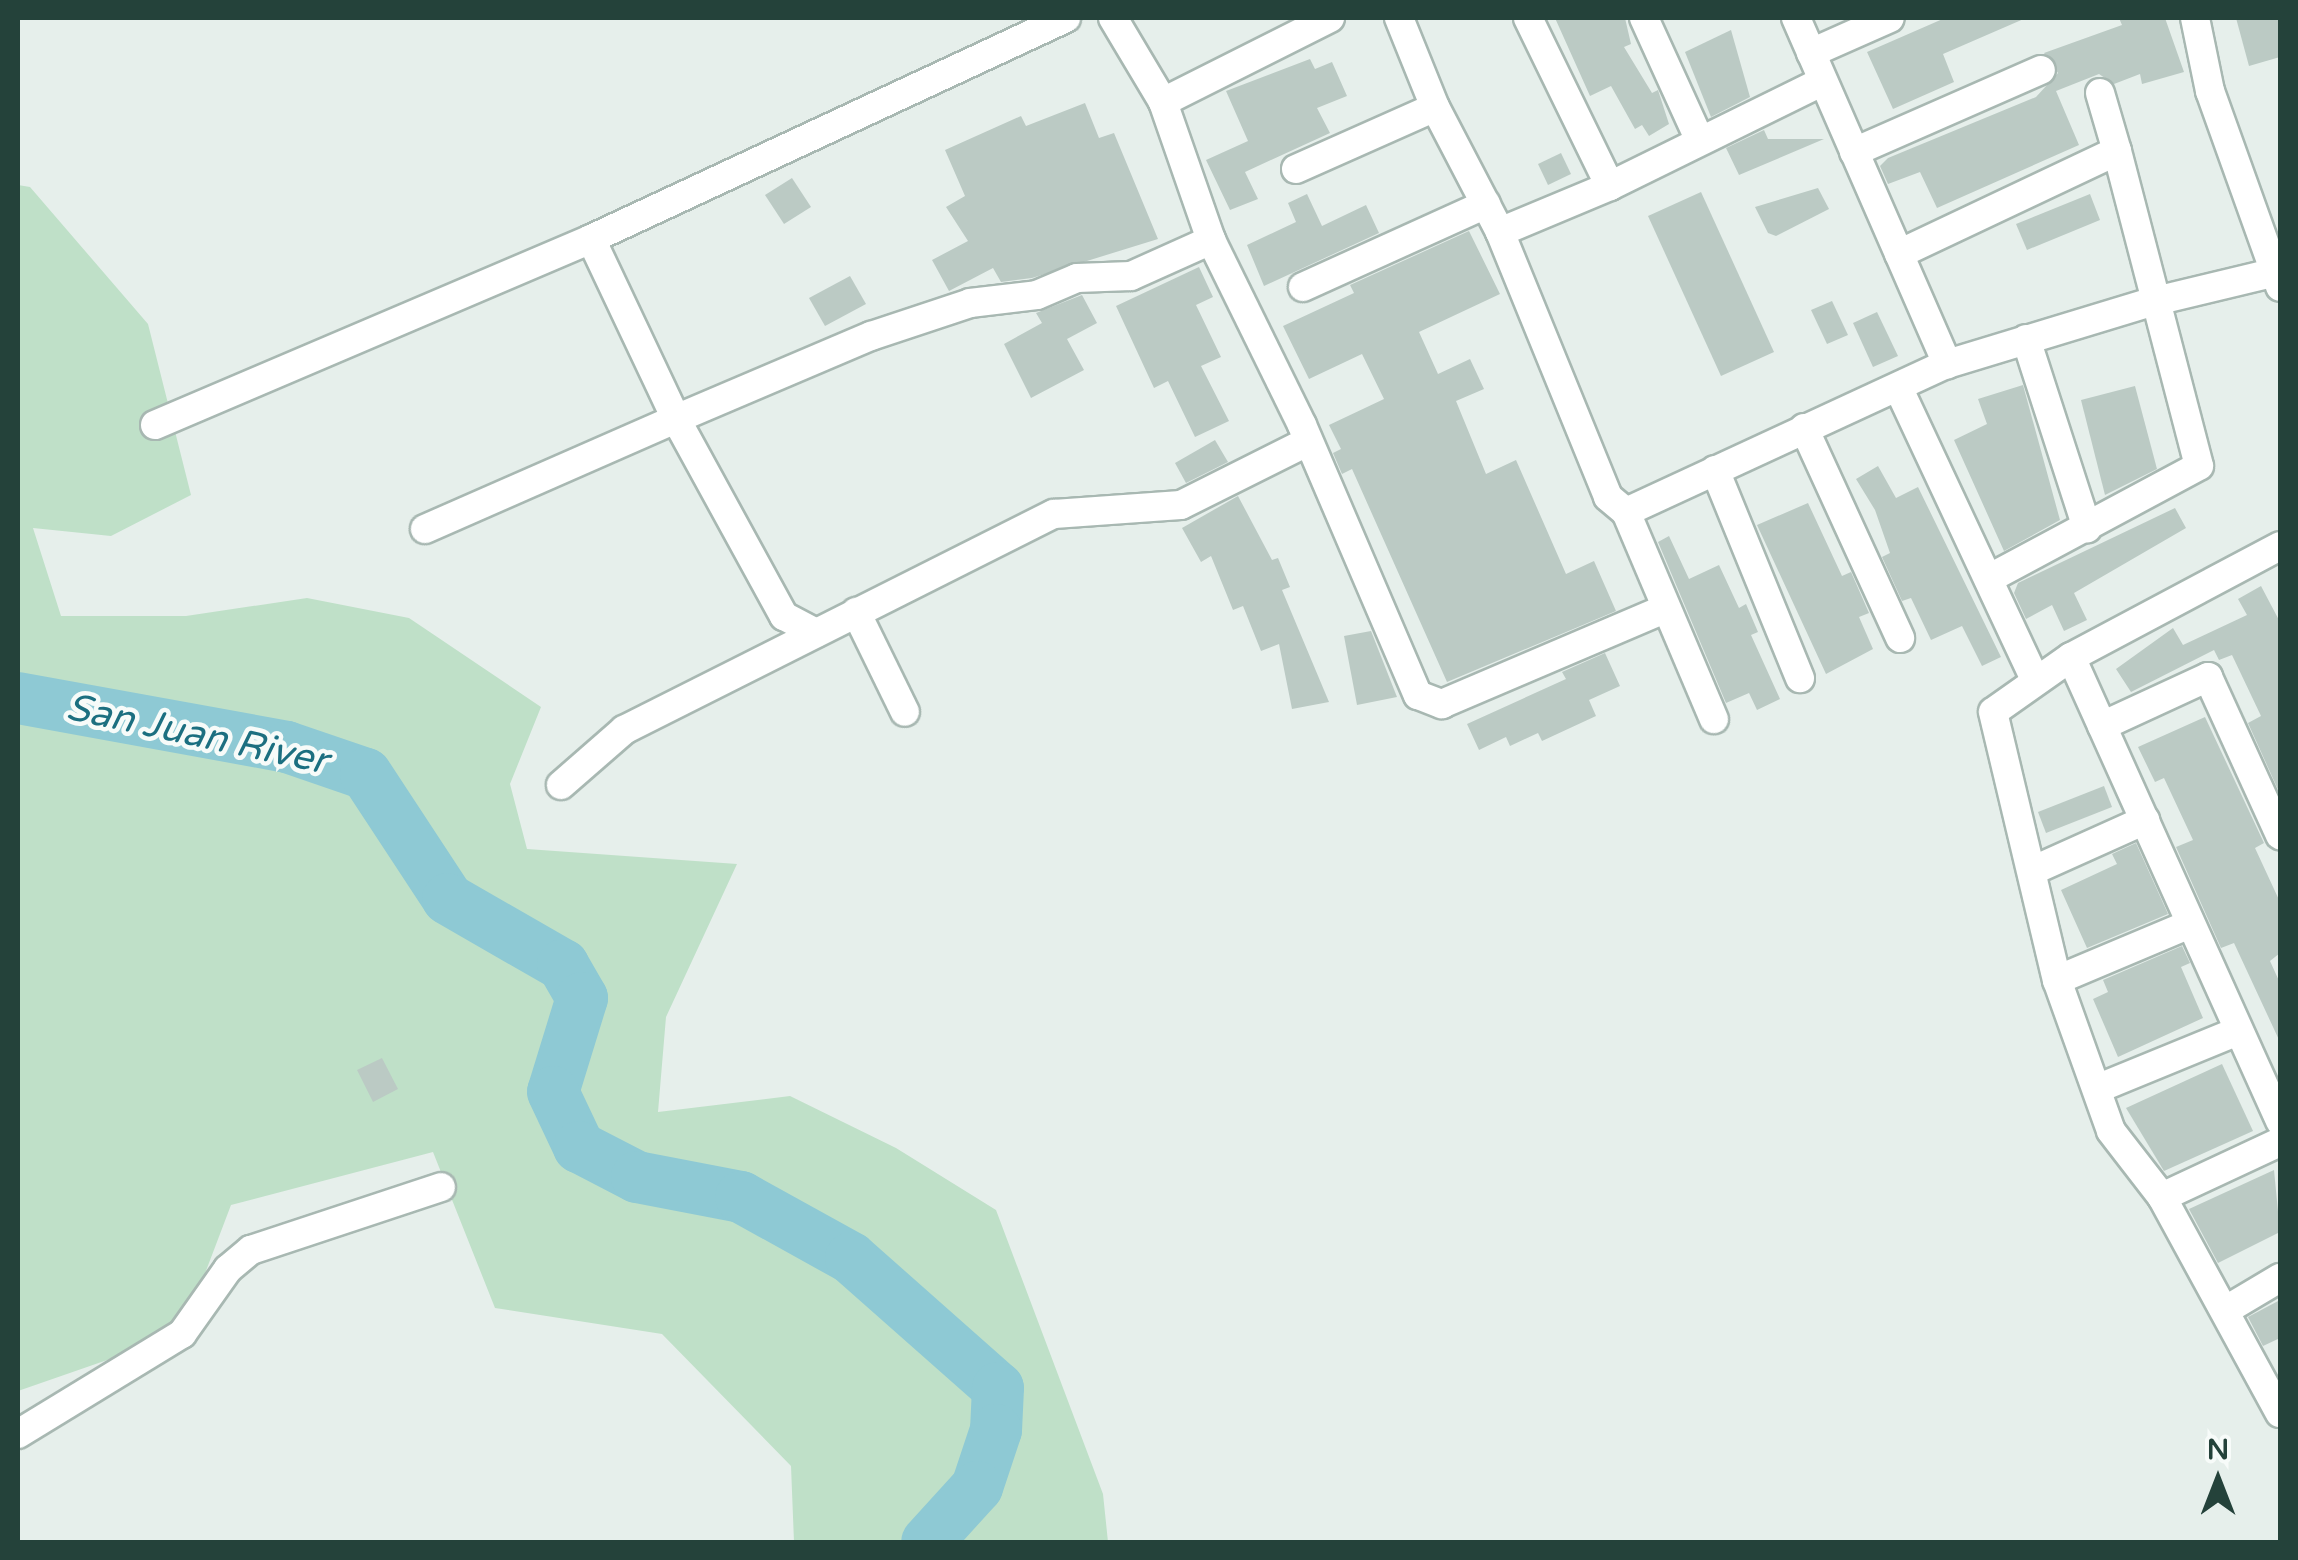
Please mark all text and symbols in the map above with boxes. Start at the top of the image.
water label: San Juan River [62,685,332,785]
north arrow [2168,1430,2268,1530]
text: N [2207,1433,2229,1467]

